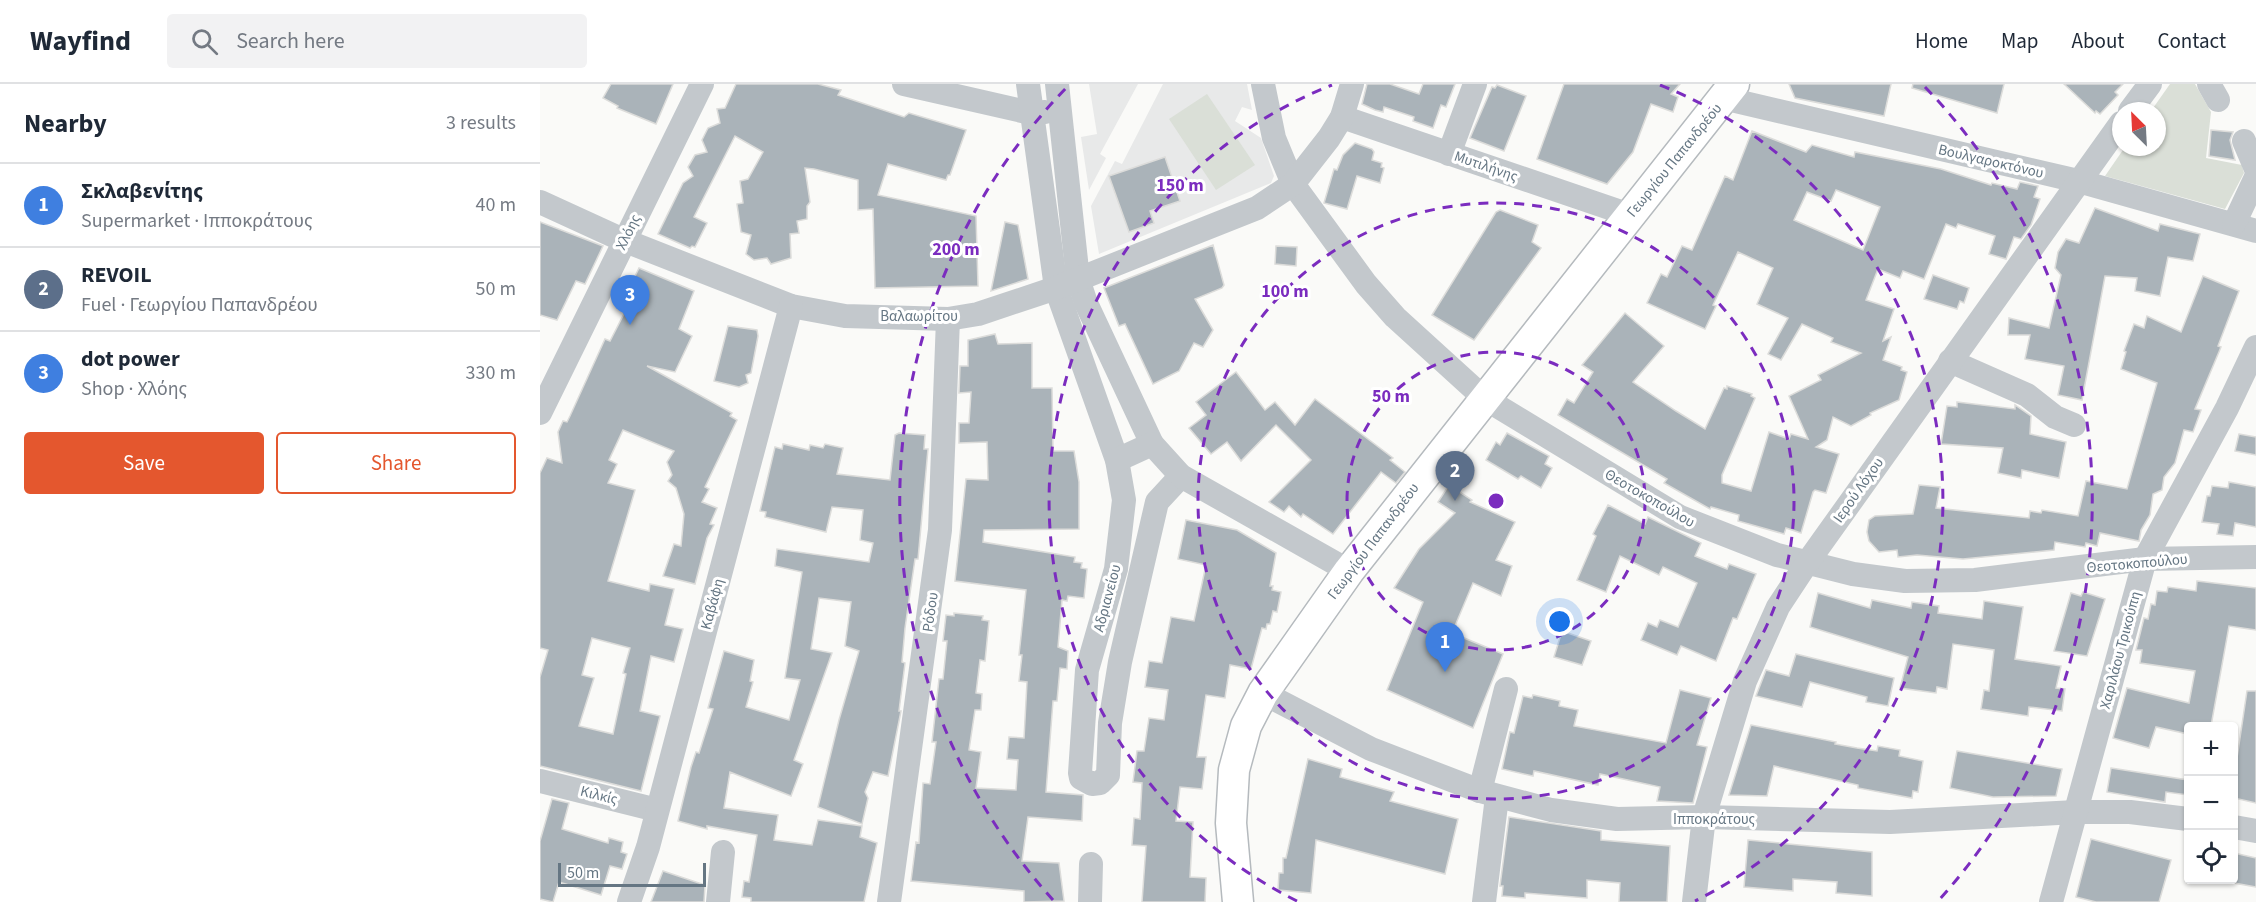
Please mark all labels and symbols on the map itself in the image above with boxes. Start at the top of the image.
street label: Γεωργίου Παπανδρέου [1622,99,1727,222]
north arrow [2112,102,2166,156]
street label: Βουλγαροκτόνου [1936,139,2046,184]
street label: Μυτιλήνης [1451,146,1521,187]
text: 150 m [1156,173,1204,198]
street label: Χλόης [611,210,646,254]
text: 200 m [932,237,980,262]
pin: 3 [610,276,650,325]
text: 100 m [1261,279,1309,304]
street label: Βαλαωρίτου [880,306,958,327]
text: 50 m [1372,384,1410,409]
pin: 2 [1436,452,1474,501]
street label: Ιερού Λόχου [1828,453,1889,527]
street label: Θεοτοκοπούλου [1601,464,1699,533]
street label: Γεωργίου Παπανδρέου [1323,479,1424,604]
centre of rings [1486,491,1506,511]
street label: Θεοτοκοπούλου [2086,549,2188,578]
street label: Αδριανείου [1088,562,1127,634]
street label: Καβάφη [696,576,729,632]
street label: Χαριλάου Τρικούπη [2095,589,2146,711]
street label: Ρόδου [917,591,944,633]
your location [1545,607,1574,636]
pin: 1 [1426,622,1464,672]
street label: Κιλκίς [578,781,620,810]
street label: Ιπποκράτους [1673,809,1756,830]
scale bar [558,860,706,888]

